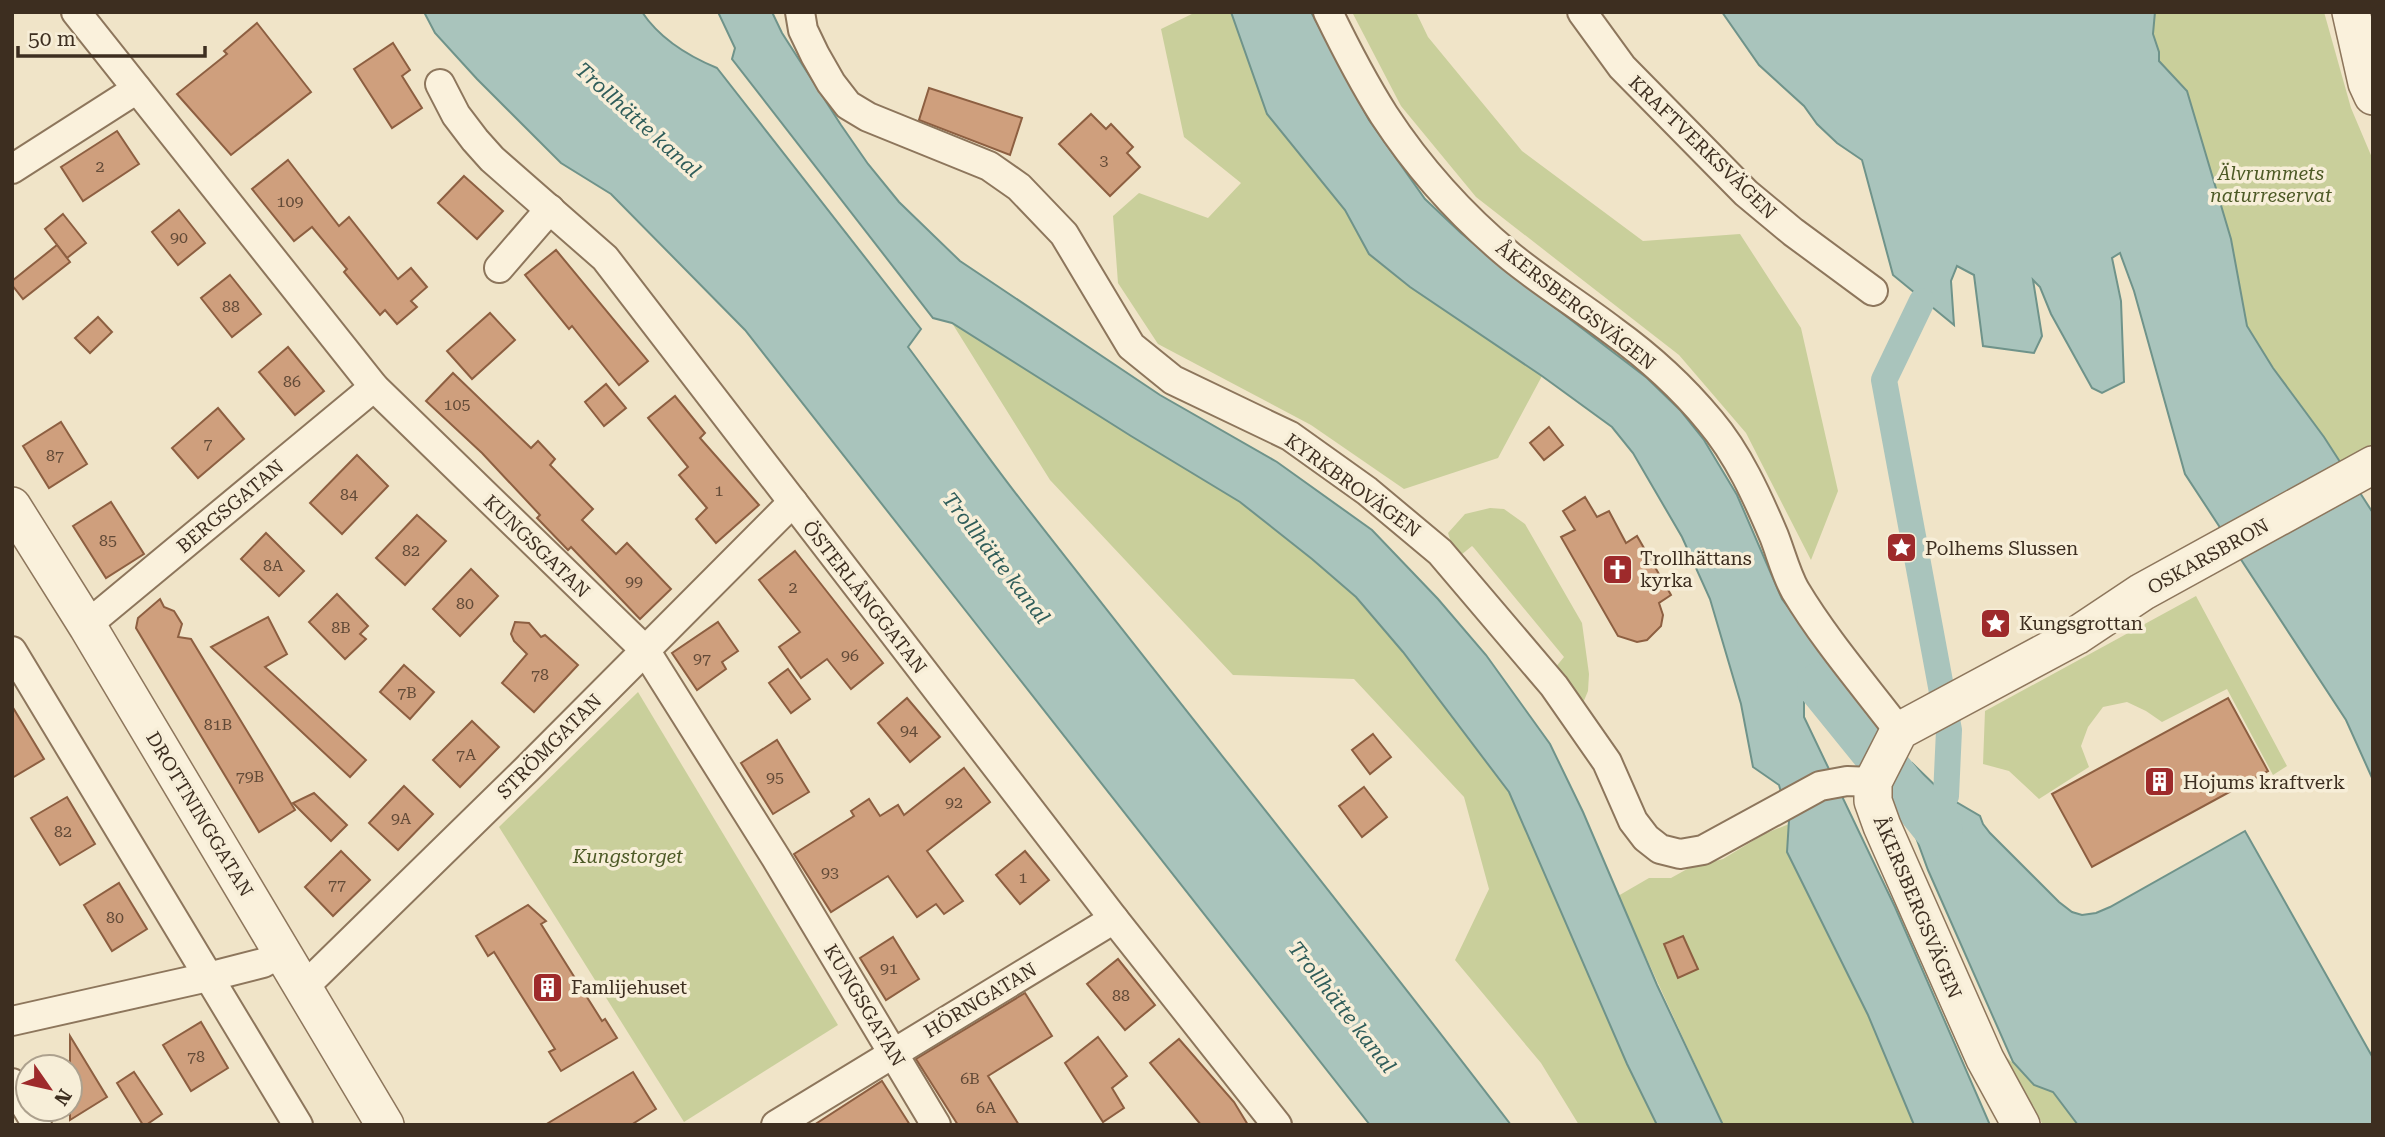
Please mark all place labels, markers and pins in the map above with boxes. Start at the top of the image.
place icon: Polhems Slussen [1885,531,1919,565]
place label: Polhems Slussen [1925,537,2078,560]
place label: Trollhättans kyrka [1640,547,1752,592]
church icon: Trollhättans kyrka [1600,552,1634,586]
place icon: Kungsgrottan [1979,606,2013,640]
place label: Kungsgrottan [2019,612,2143,635]
building icon: Hojums kraftverk [2143,765,2177,799]
place label: Hojums kraftverk [2183,771,2345,794]
building icon: Famlijehuset [531,970,565,1004]
place label: Famlijehuset [571,976,687,999]

